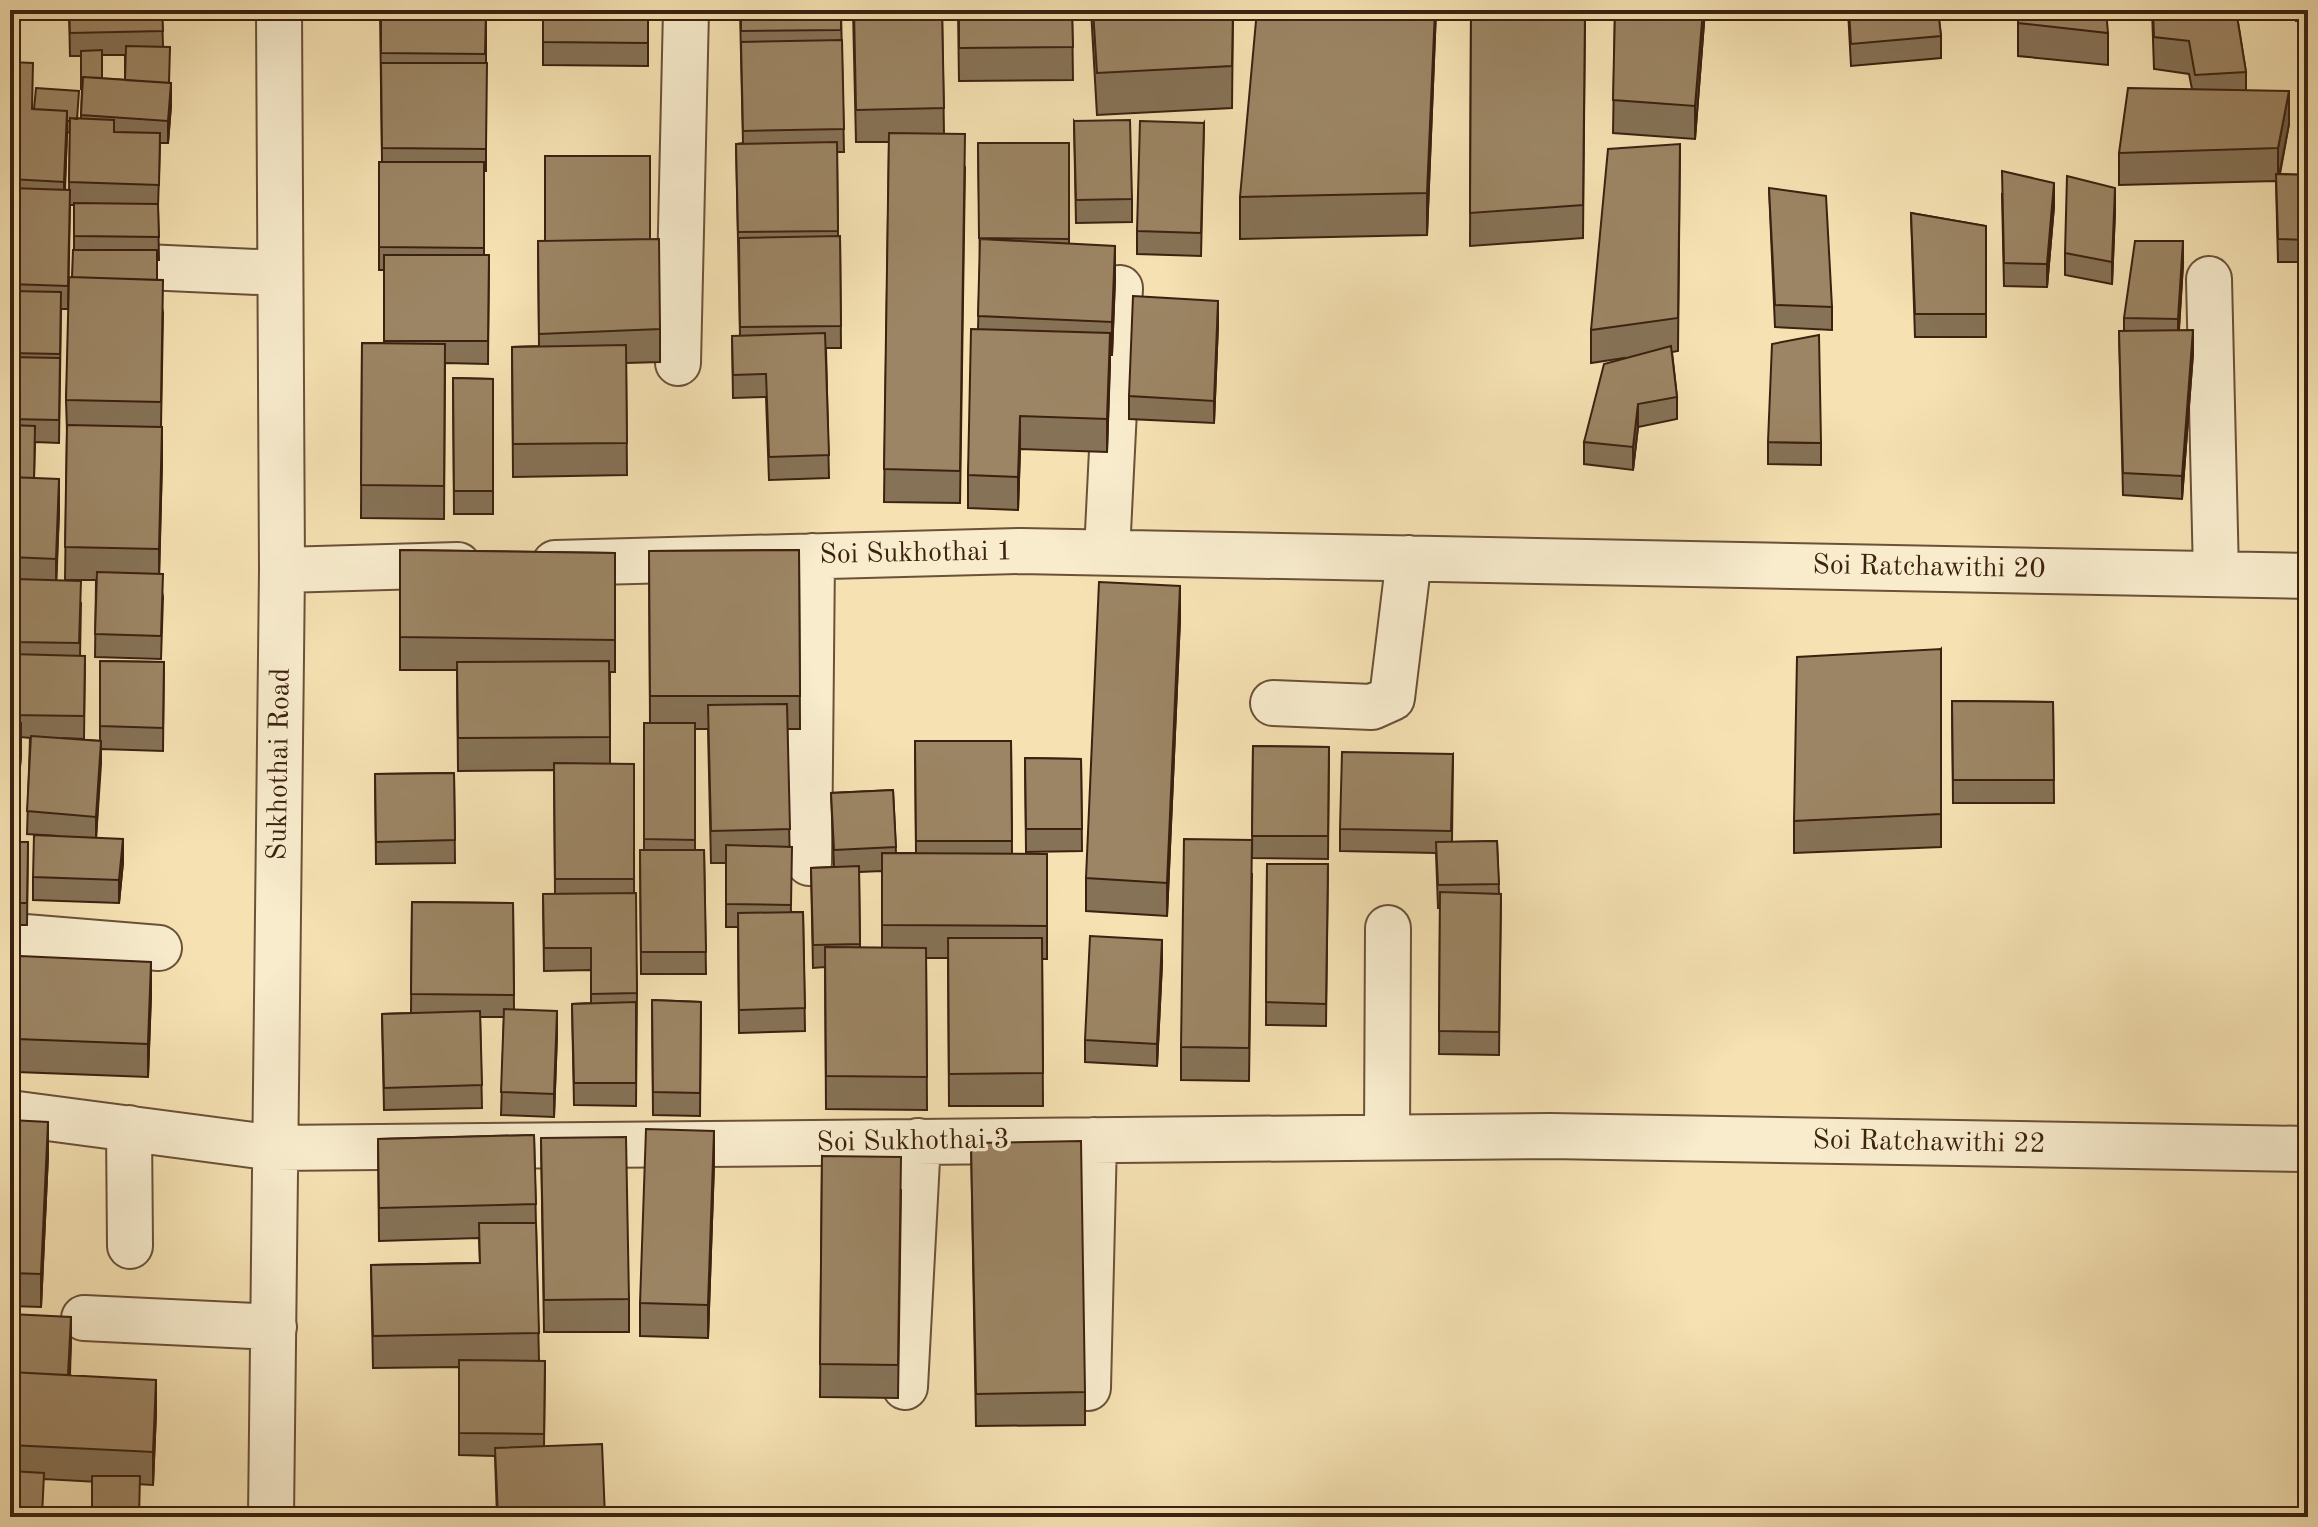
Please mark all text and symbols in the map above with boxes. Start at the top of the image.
street label: Soi Sukhothai 1 [819,538,1013,570]
street label: Soi Ratchawithi 20 [1812,552,2046,584]
street label: Sukhothai Road [264,667,296,861]
street label: Soi Sukhothai 3 [816,1126,1010,1158]
street label: Soi Ratchawithi 22 [1812,1127,2046,1159]

